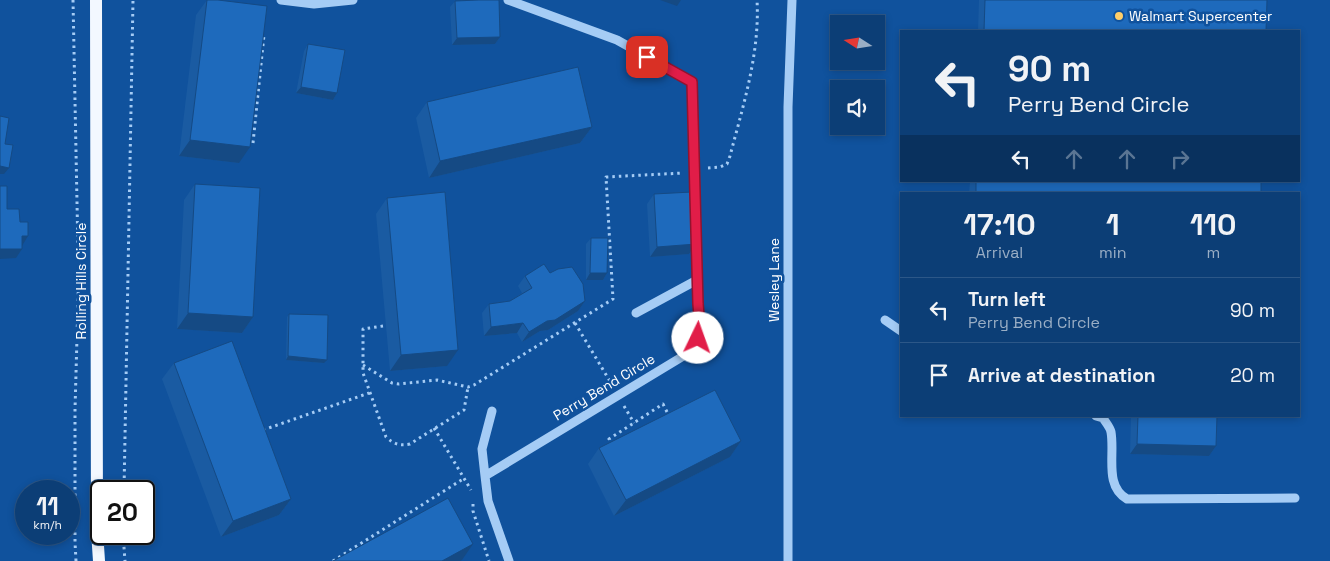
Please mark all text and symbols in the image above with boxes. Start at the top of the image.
place label: Walmart Supercenter [1129,7,1272,25]
marker: Walmart Supercenter [1113,10,1125,22]
north arrow [830,15,885,70]
map controls [830,15,885,135]
pin [626,36,668,78]
icon: arrive [633,43,661,71]
text: 90 m [1008,47,1091,91]
icon: left [925,50,990,115]
button: sound [830,80,885,135]
text: Perry Bend Circle [1008,90,1189,118]
icon: left [1007,145,1035,173]
icon: ahead [1060,145,1088,173]
icon: ahead [1113,145,1141,173]
icon: right [1166,145,1194,173]
text: 17:10 [963,205,1036,244]
text: 1 [1106,205,1120,244]
text: 110 [1190,205,1237,244]
street label: Rolling Hills Circle [72,223,90,339]
street label: Wesley Lane [765,238,783,322]
text: Arrival [976,242,1023,263]
text: min [1099,242,1127,263]
text: m [1206,242,1220,263]
text: Turn left [968,287,1046,312]
icon: left [925,296,953,324]
text: 90 m [1230,298,1275,323]
position arrow [671,311,723,363]
text: Perry Bend Circle [968,312,1100,333]
street label: Perry Bend Circle [550,350,658,424]
icon: arrive [925,361,953,389]
text: Arrive at destination [968,363,1156,388]
text: 20 m [1230,363,1275,388]
speed limit sign: 20 [90,480,155,545]
text: 11 [36,490,59,522]
text: km/h [33,517,62,533]

